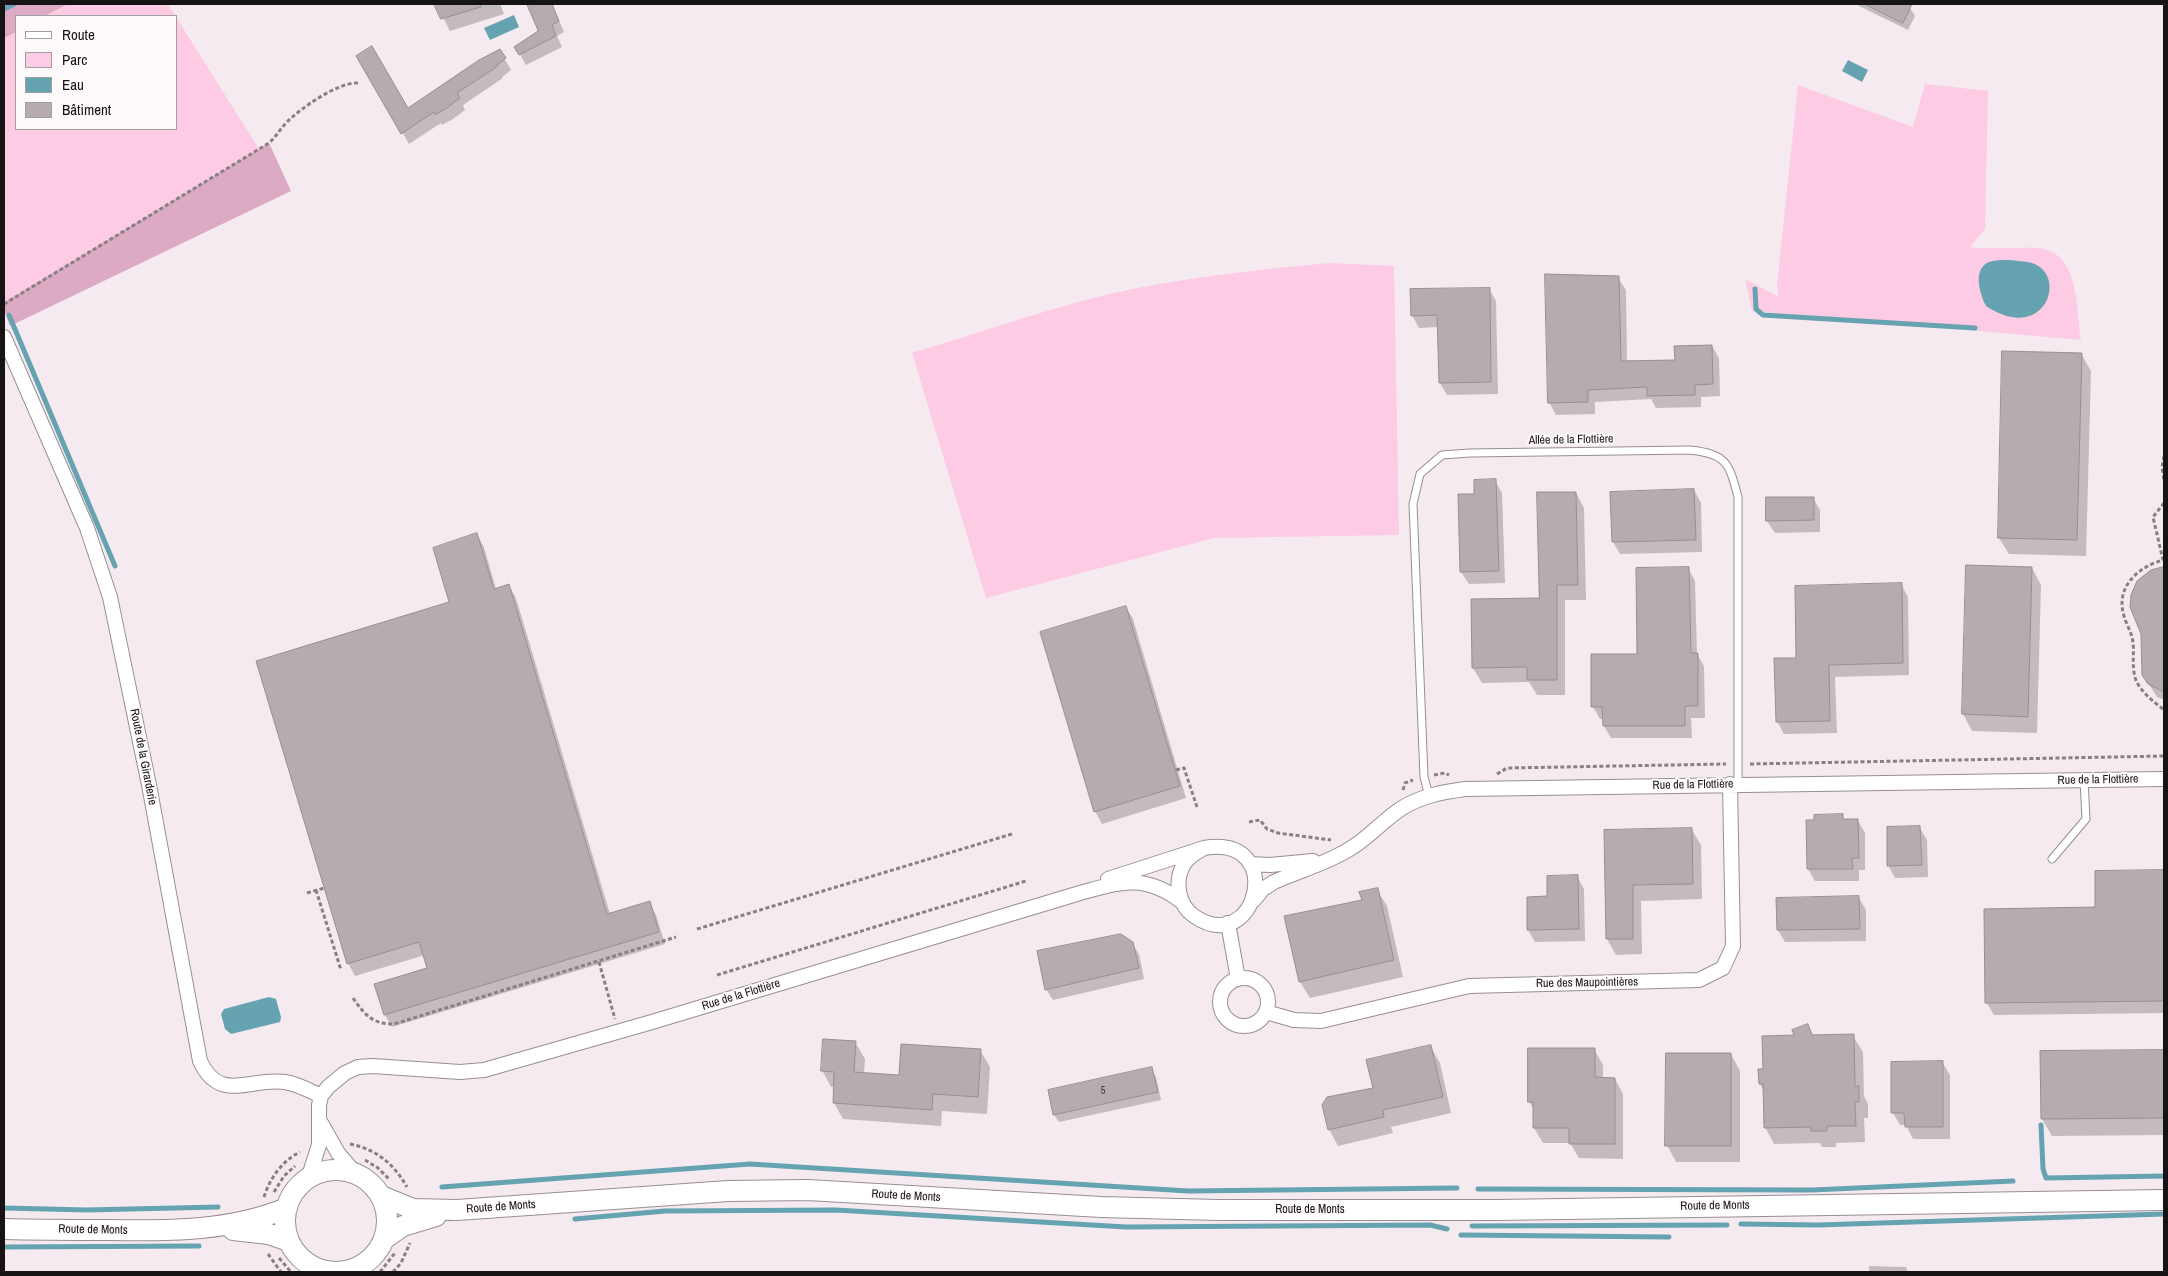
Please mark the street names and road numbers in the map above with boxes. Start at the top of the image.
street label: Allée de la Flottière [1528,432,1614,448]
street label: Route de la Girarderie [127,708,159,806]
street label: Rue de la Flottière [2057,772,2139,788]
street label: Rue de la Flottière [1652,777,1734,793]
street label: Rue des Maupointières [1536,975,1638,991]
street label: Rue de la Flottière [700,976,782,1014]
street label: Route de Monts [871,1187,941,1205]
street label: Route de Monts [466,1197,536,1217]
street label: Route de Monts [1680,1198,1750,1214]
street label: Route de Monts [1275,1203,1345,1217]
street label: Route de Monts [58,1222,128,1238]

